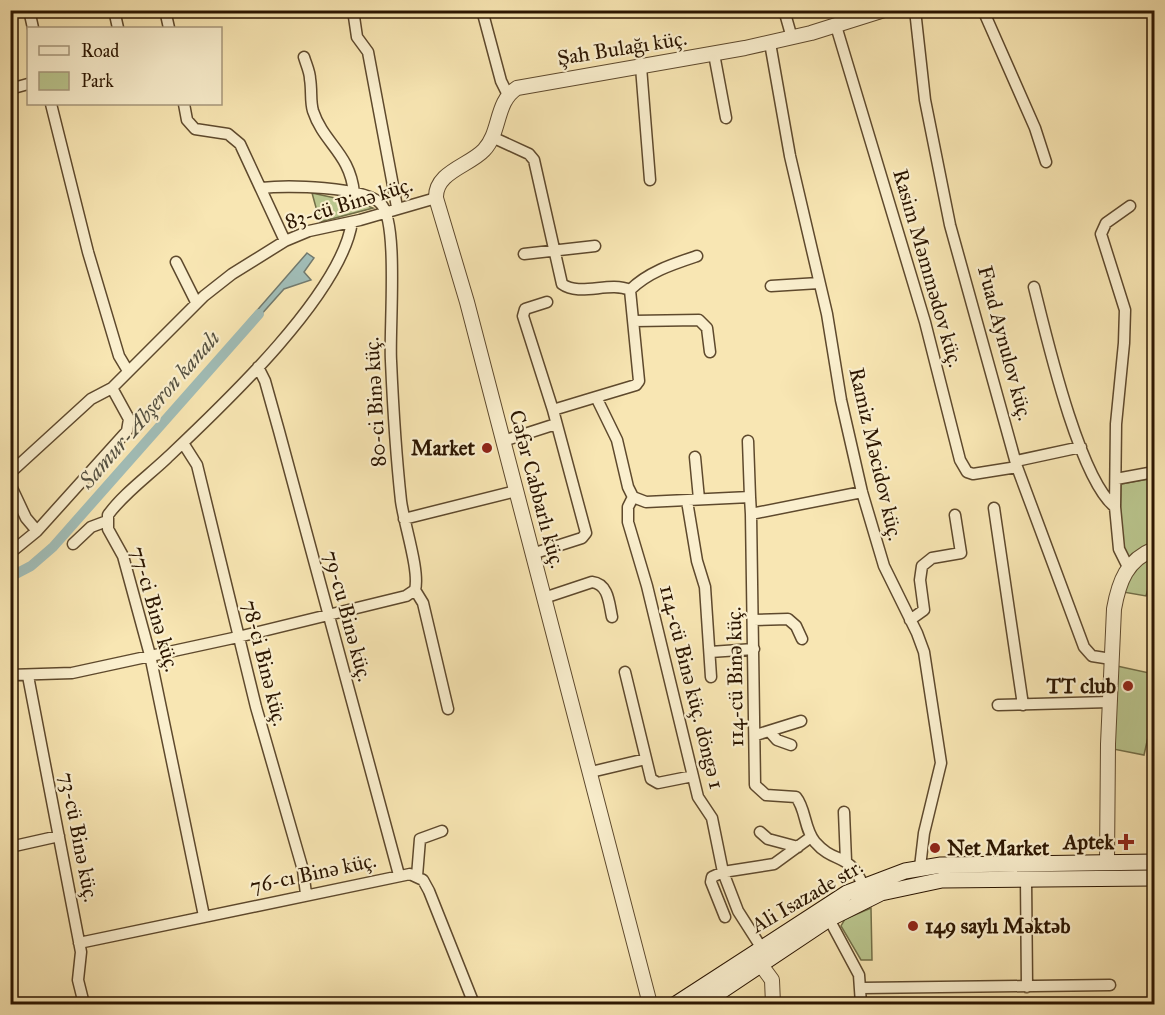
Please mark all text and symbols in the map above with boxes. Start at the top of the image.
street label: Şah Bulağı küç. [555,25,689,71]
legend [27,27,222,105]
text: Road [81,40,119,62]
text: Park [81,70,114,92]
street label: Rasim Məmmədov küç. [887,166,969,370]
street label: 83-cü Binə küç. [282,171,416,235]
street label: Fuad Aynulov küç. [972,263,1038,423]
water label: Samur-Abşeron kanalı [73,325,225,495]
street label: 80-ci Binə küç. [359,336,391,468]
street label: Ramiz Məcidov küç. [843,365,909,543]
street label: Cəfər Cabbarlı küç. [503,407,571,571]
place label: Market [411,435,476,461]
marker: Market [480,441,494,455]
street label: 77-ci Binə küç. [125,543,185,675]
street label: 79-cu Binə küç. [318,548,378,684]
street label: 114-cü Binə küç. döngə 1 [654,582,730,792]
street label: 78-ci Binə küç. [237,597,293,729]
street label: 114-cü Binə küç. [721,607,749,747]
place label: TT club [1046,673,1116,699]
marker: TT club [1121,679,1135,693]
street label: 73-cü Binə küç. [54,770,104,904]
place label: Aptek [1061,829,1115,855]
place label: Net Market [947,835,1050,861]
marker: Aptek [1119,835,1133,849]
marker: Net Market [928,841,942,855]
street label: 76-cı Binə küç. [247,847,379,899]
street label: Ali Isazade str. [746,854,868,939]
place label: 149 saylı Məktəb [925,913,1070,939]
marker: 149 saylı Məktəb [906,919,920,933]

